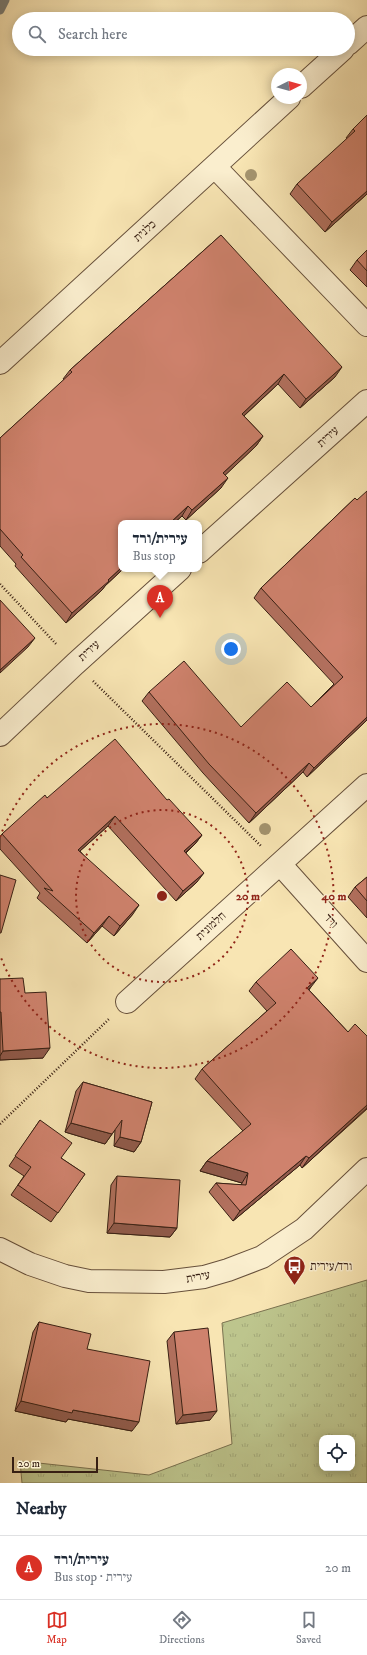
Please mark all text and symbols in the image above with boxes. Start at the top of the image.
search box [12,12,355,56]
icon: search [26,23,48,45]
text: Search here [58,25,127,44]
north arrow [271,68,307,104]
street label: כלנית [130,217,160,245]
street label: עירית [314,423,342,451]
popup [118,520,202,572]
text: עירית/ורד [132,529,188,548]
text: Bus stop [132,548,175,564]
pin: A [147,585,173,618]
street label: עירית [75,637,103,665]
your location [221,639,241,659]
centre of rings [155,889,169,903]
text: 20 m [236,889,260,904]
text: 40 m [321,889,346,904]
street label: חלמונית [193,908,229,944]
street label: ורד [321,911,341,931]
bus stop icon: ורד/עירית [281,1253,307,1286]
place label: ורד/עירית [310,1259,352,1274]
street label: עירית [185,1267,212,1287]
map controls [319,1435,355,1471]
button: locate [319,1435,355,1471]
scale bar [12,1455,98,1474]
text: 20 m [18,1457,40,1471]
text: Nearby [16,1498,66,1520]
text: עירית/ורד [54,1550,109,1569]
text: A [25,1560,33,1576]
text: 20 m [325,1560,351,1576]
text: Bus stop · עירית [54,1569,132,1585]
tab: Map [46,1609,68,1647]
tab: Directions [159,1609,205,1647]
tab: Saved [296,1609,321,1647]

